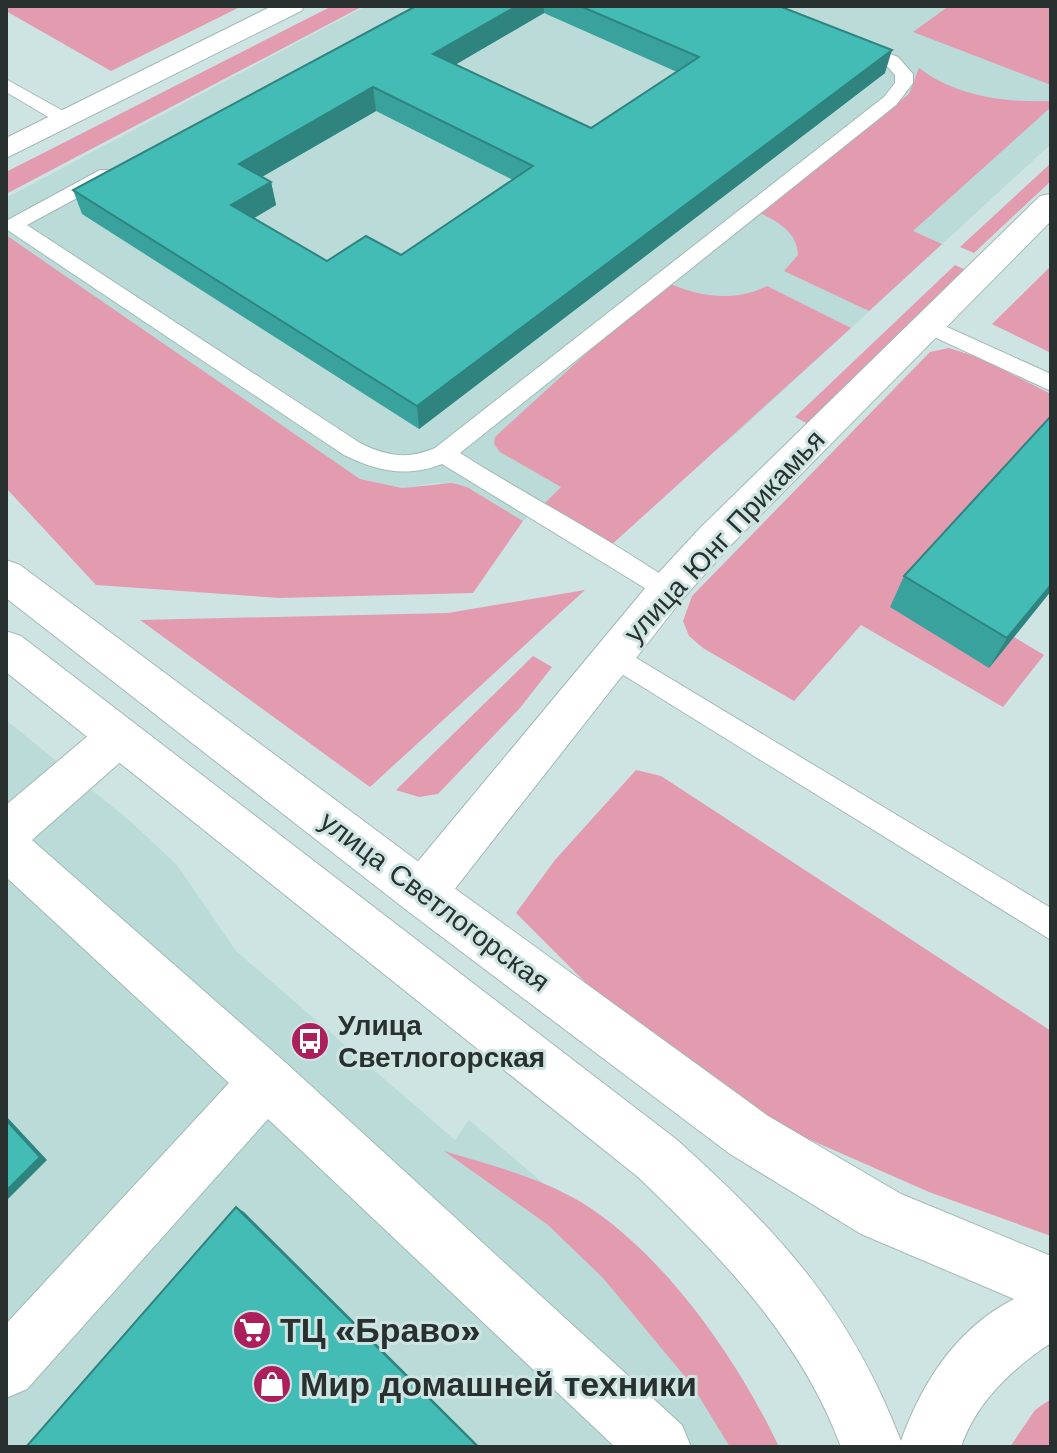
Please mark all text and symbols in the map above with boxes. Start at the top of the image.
street label: улица Юнг Прикамья [617,423,832,650]
street label: улица Светлогорская [313,804,556,998]
place label: Улица Светлогорская [338,1009,545,1074]
bus stop icon: Улица Светлогорская [289,1020,331,1062]
supermarket icon: ТЦ «Браво» [231,1309,273,1351]
place label: ТЦ «Браво» [280,1310,480,1350]
shop icon: Мир домашней техники [251,1363,293,1405]
place label: Мир домашней техники [300,1364,697,1404]

